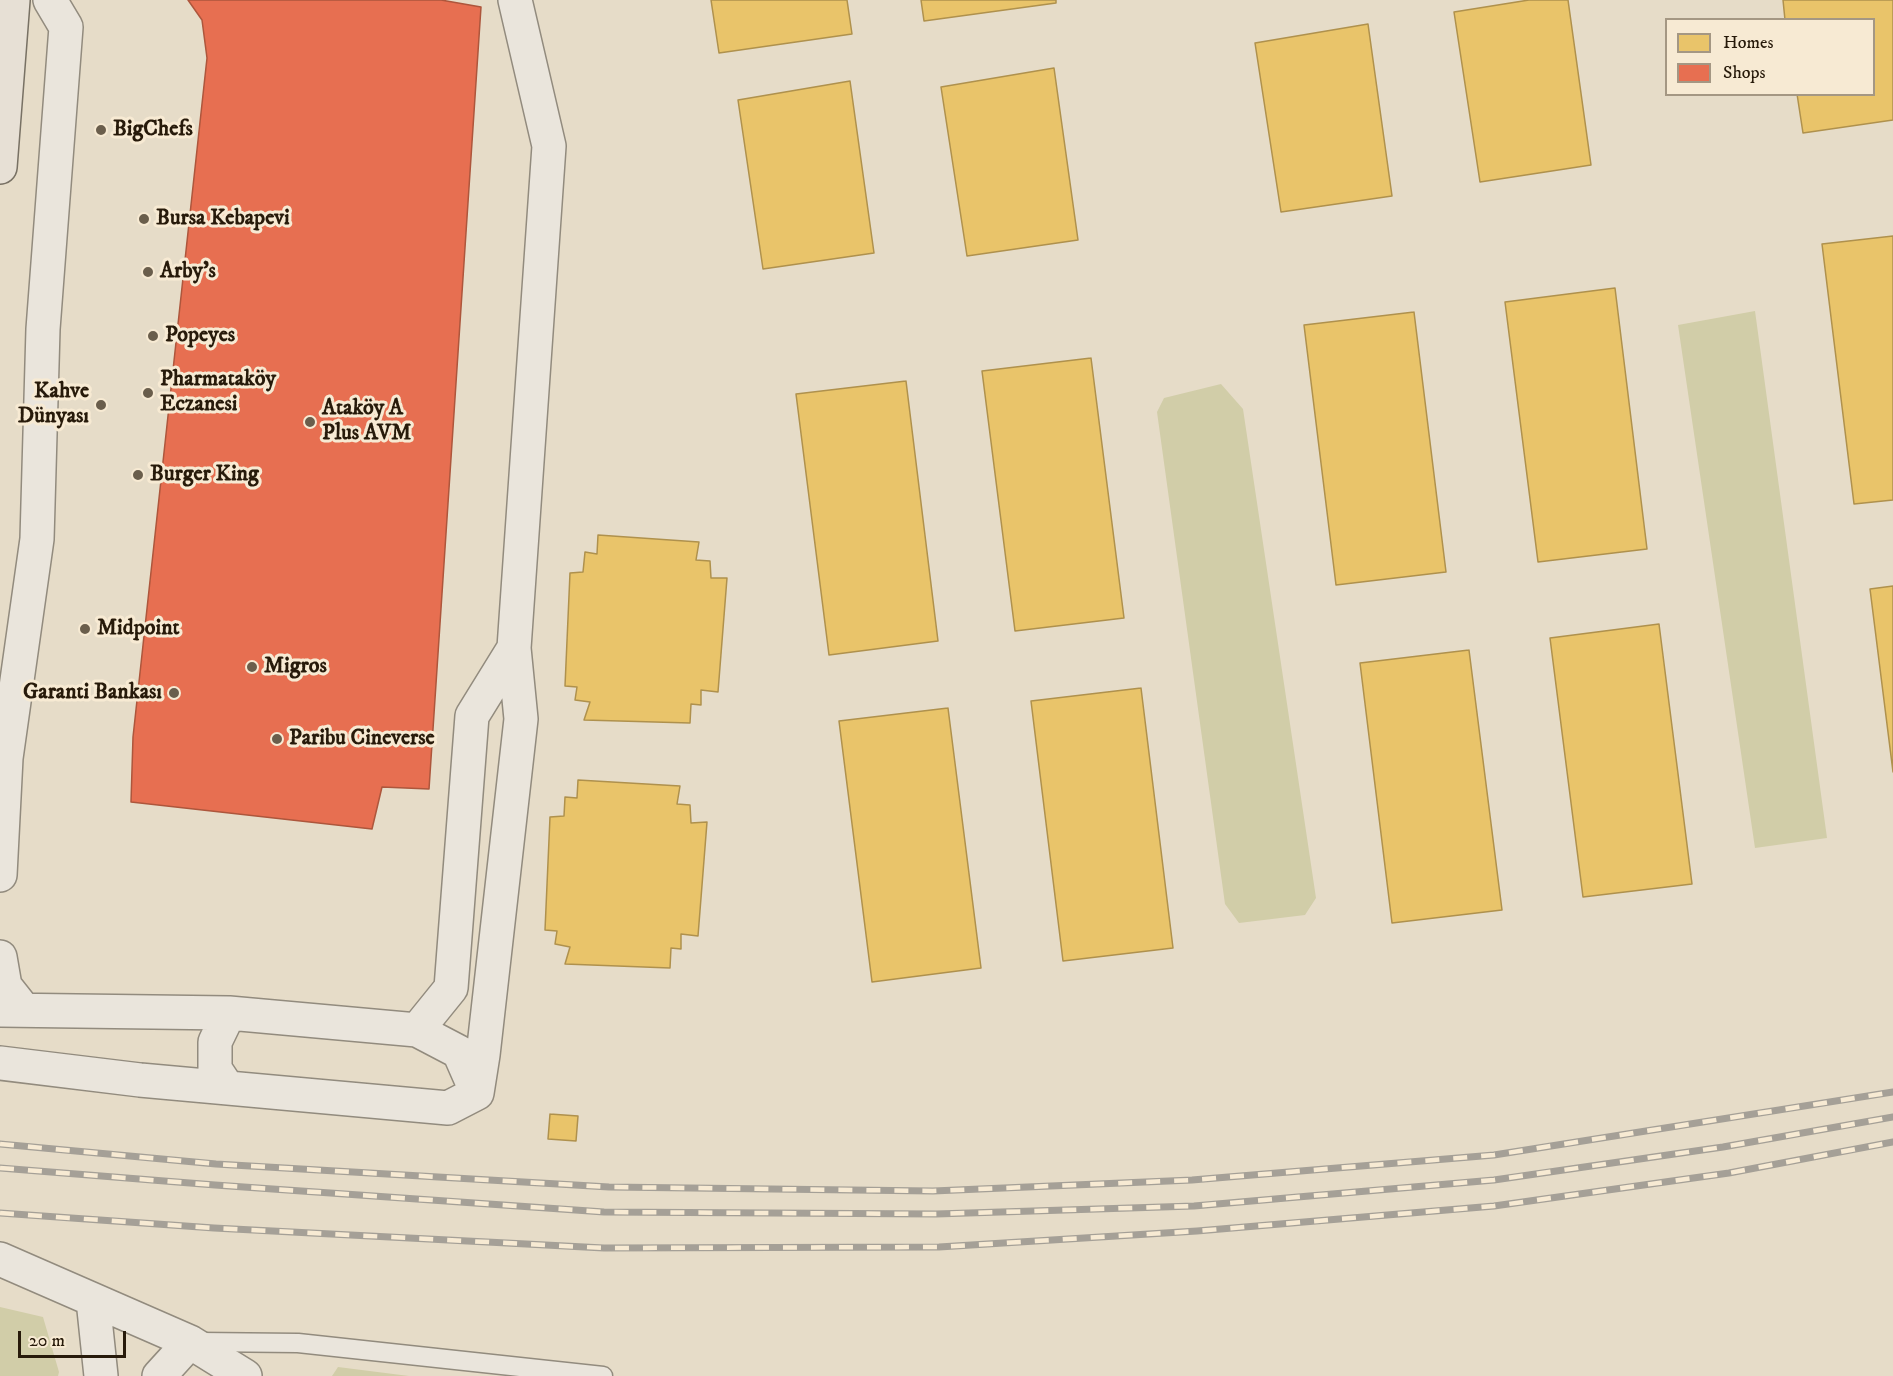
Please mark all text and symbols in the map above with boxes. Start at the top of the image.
legend [1665,18,1875,96]
text: Homes [1723,32,1774,54]
text: Shops [1723,62,1766,84]
place label: BigChefs [113,117,193,143]
marker: BigChefs [94,123,108,137]
place label: Bursa Kebapevi [156,206,290,232]
marker: Bursa Kebapevi [137,212,151,226]
place label: Arby's [160,259,216,285]
marker: Arby's [141,265,155,279]
place label: Popeyes [165,323,235,349]
marker: Popeyes [146,329,160,343]
place label: Pharmataköy Eczanesi [160,367,276,418]
place label: Kahve Dünyası [18,379,89,430]
marker: Pharmataköy Eczanesi [141,386,155,400]
place label: Ataköy A Plus AVM [322,396,411,448]
marker: Kahve Dünyası [94,398,108,412]
marker: Ataköy A Plus AVM [303,415,317,429]
place label: Burger King [150,462,259,488]
marker: Burger King [131,468,145,482]
place label: Midpoint [97,616,180,642]
marker: Midpoint [78,622,92,636]
place label: Migros [264,654,327,680]
marker: Migros [245,660,259,674]
place label: Garanti Bankası [23,680,162,706]
marker: Garanti Bankası [167,686,181,700]
place label: Paribu Cineverse [289,726,435,752]
marker: Paribu Cineverse [270,732,284,746]
scale bar [21,1319,129,1357]
text: 20 m [29,1330,65,1352]

